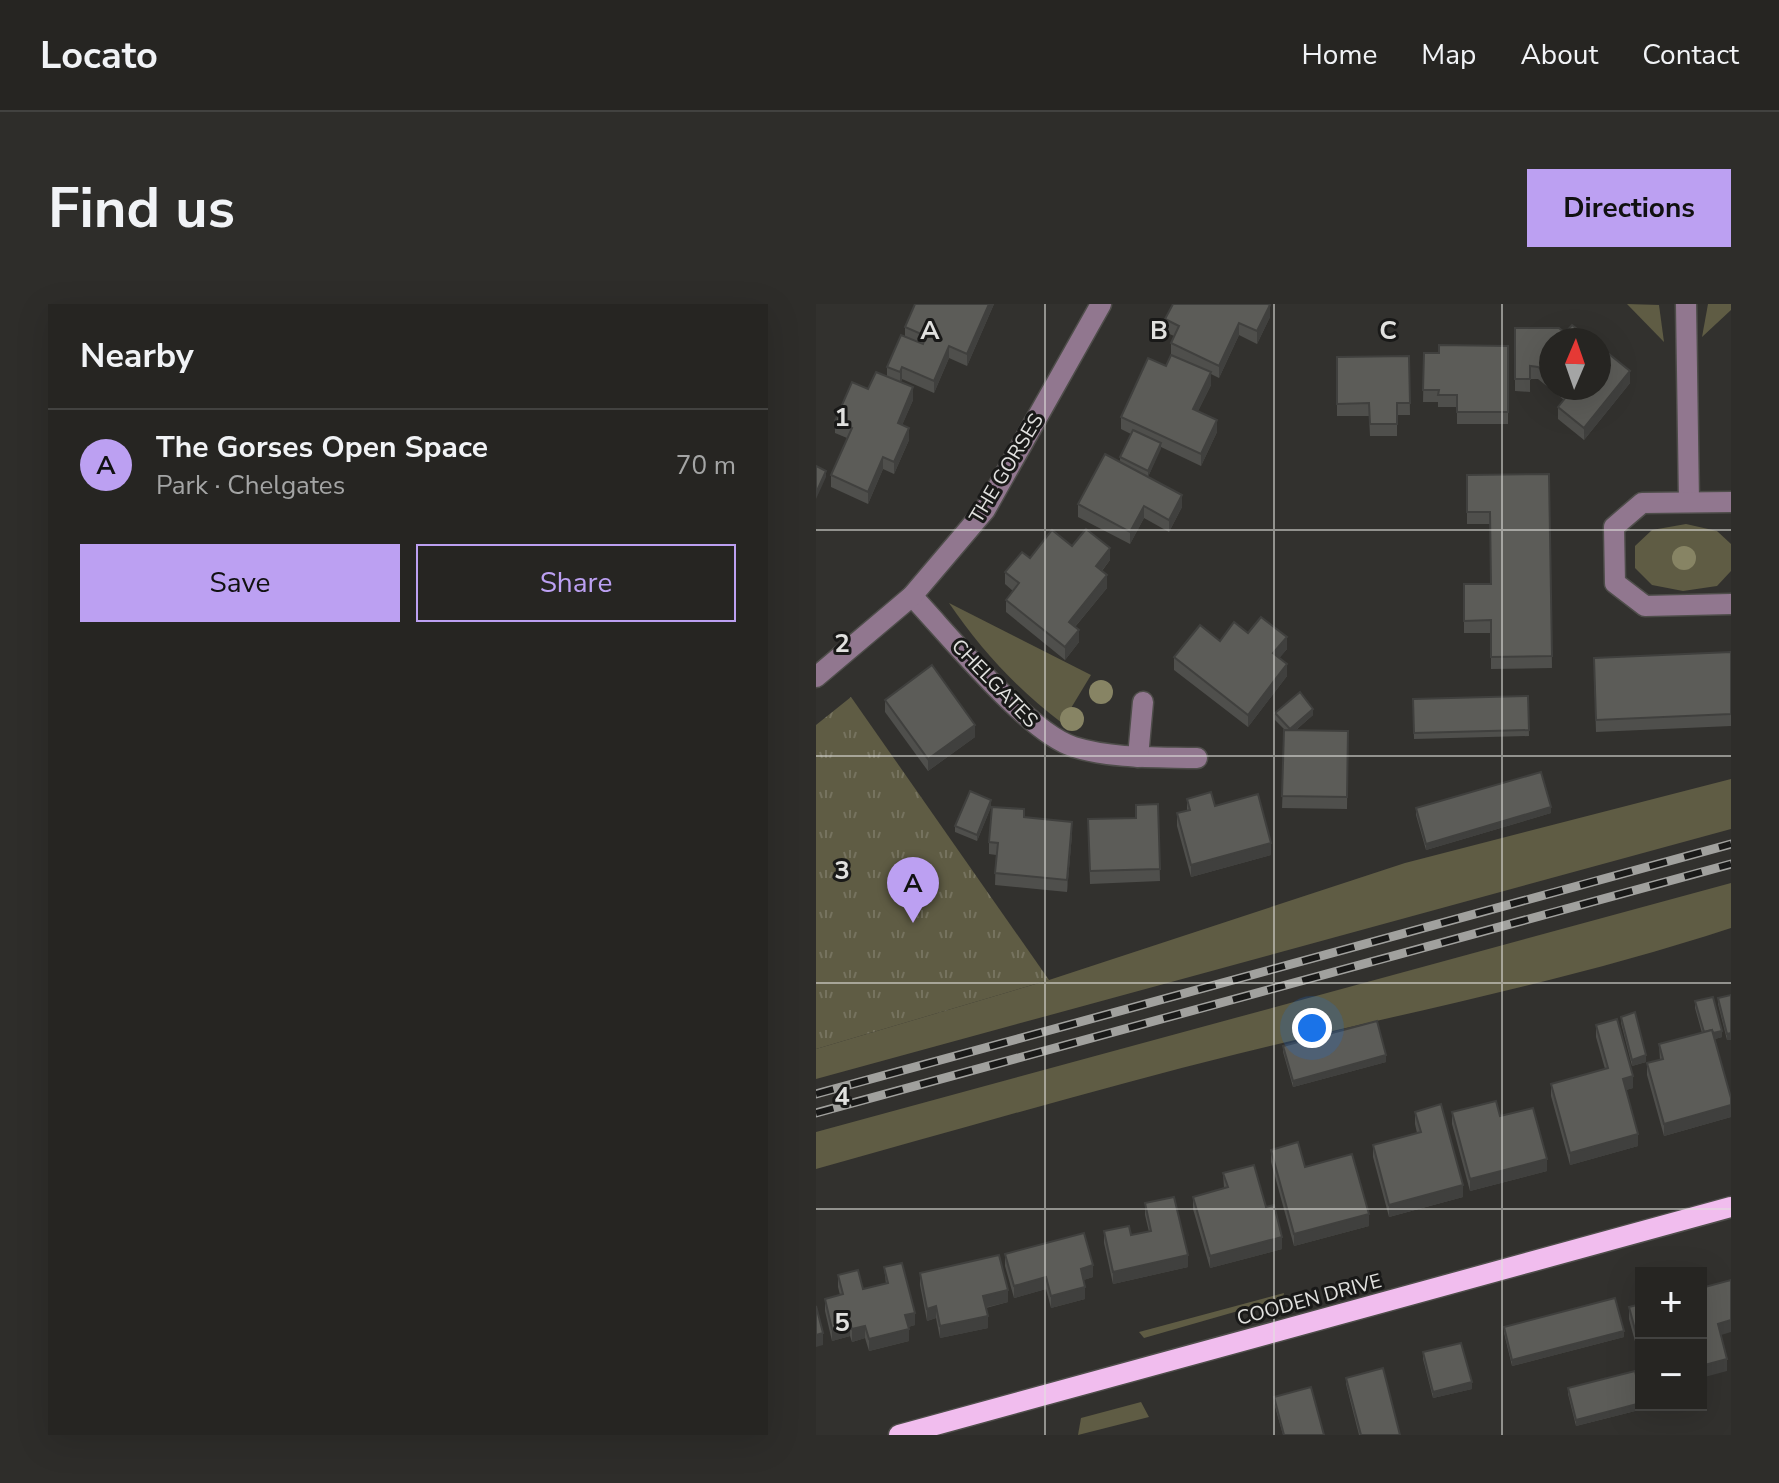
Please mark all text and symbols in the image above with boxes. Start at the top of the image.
text: Locato [40,30,158,81]
text: Home [1302,36,1377,74]
text: Map [1421,36,1476,74]
text: About [1520,36,1598,74]
text: Contact [1642,36,1739,74]
button: Directions [1527,169,1731,247]
text: Find us [48,170,235,247]
text: A [920,313,940,348]
text: B [1150,313,1168,348]
text: C [1379,313,1397,348]
north arrow [1539,328,1611,400]
text: Nearby [80,333,194,379]
text: 1 [834,400,850,435]
street label: THE GORSES [963,408,1050,528]
text: The Gorses Open Space [156,427,488,468]
text: A [96,448,116,483]
text: 70 m [676,448,736,483]
text: Park · Chelgates [156,468,345,503]
button: Save [80,544,400,622]
button: Share [416,544,736,622]
text: 2 [834,626,850,661]
street label: CHELGATES [945,633,1044,734]
text: 3 [834,853,850,888]
pin: A [887,857,939,923]
your location [1292,1008,1332,1048]
text: 4 [834,1079,850,1114]
street label: COODEN DRIVE [1234,1267,1385,1332]
map controls [1635,1267,1707,1411]
button: + [1635,1267,1707,1339]
text: 5 [834,1305,850,1340]
button: − [1635,1339,1707,1411]

